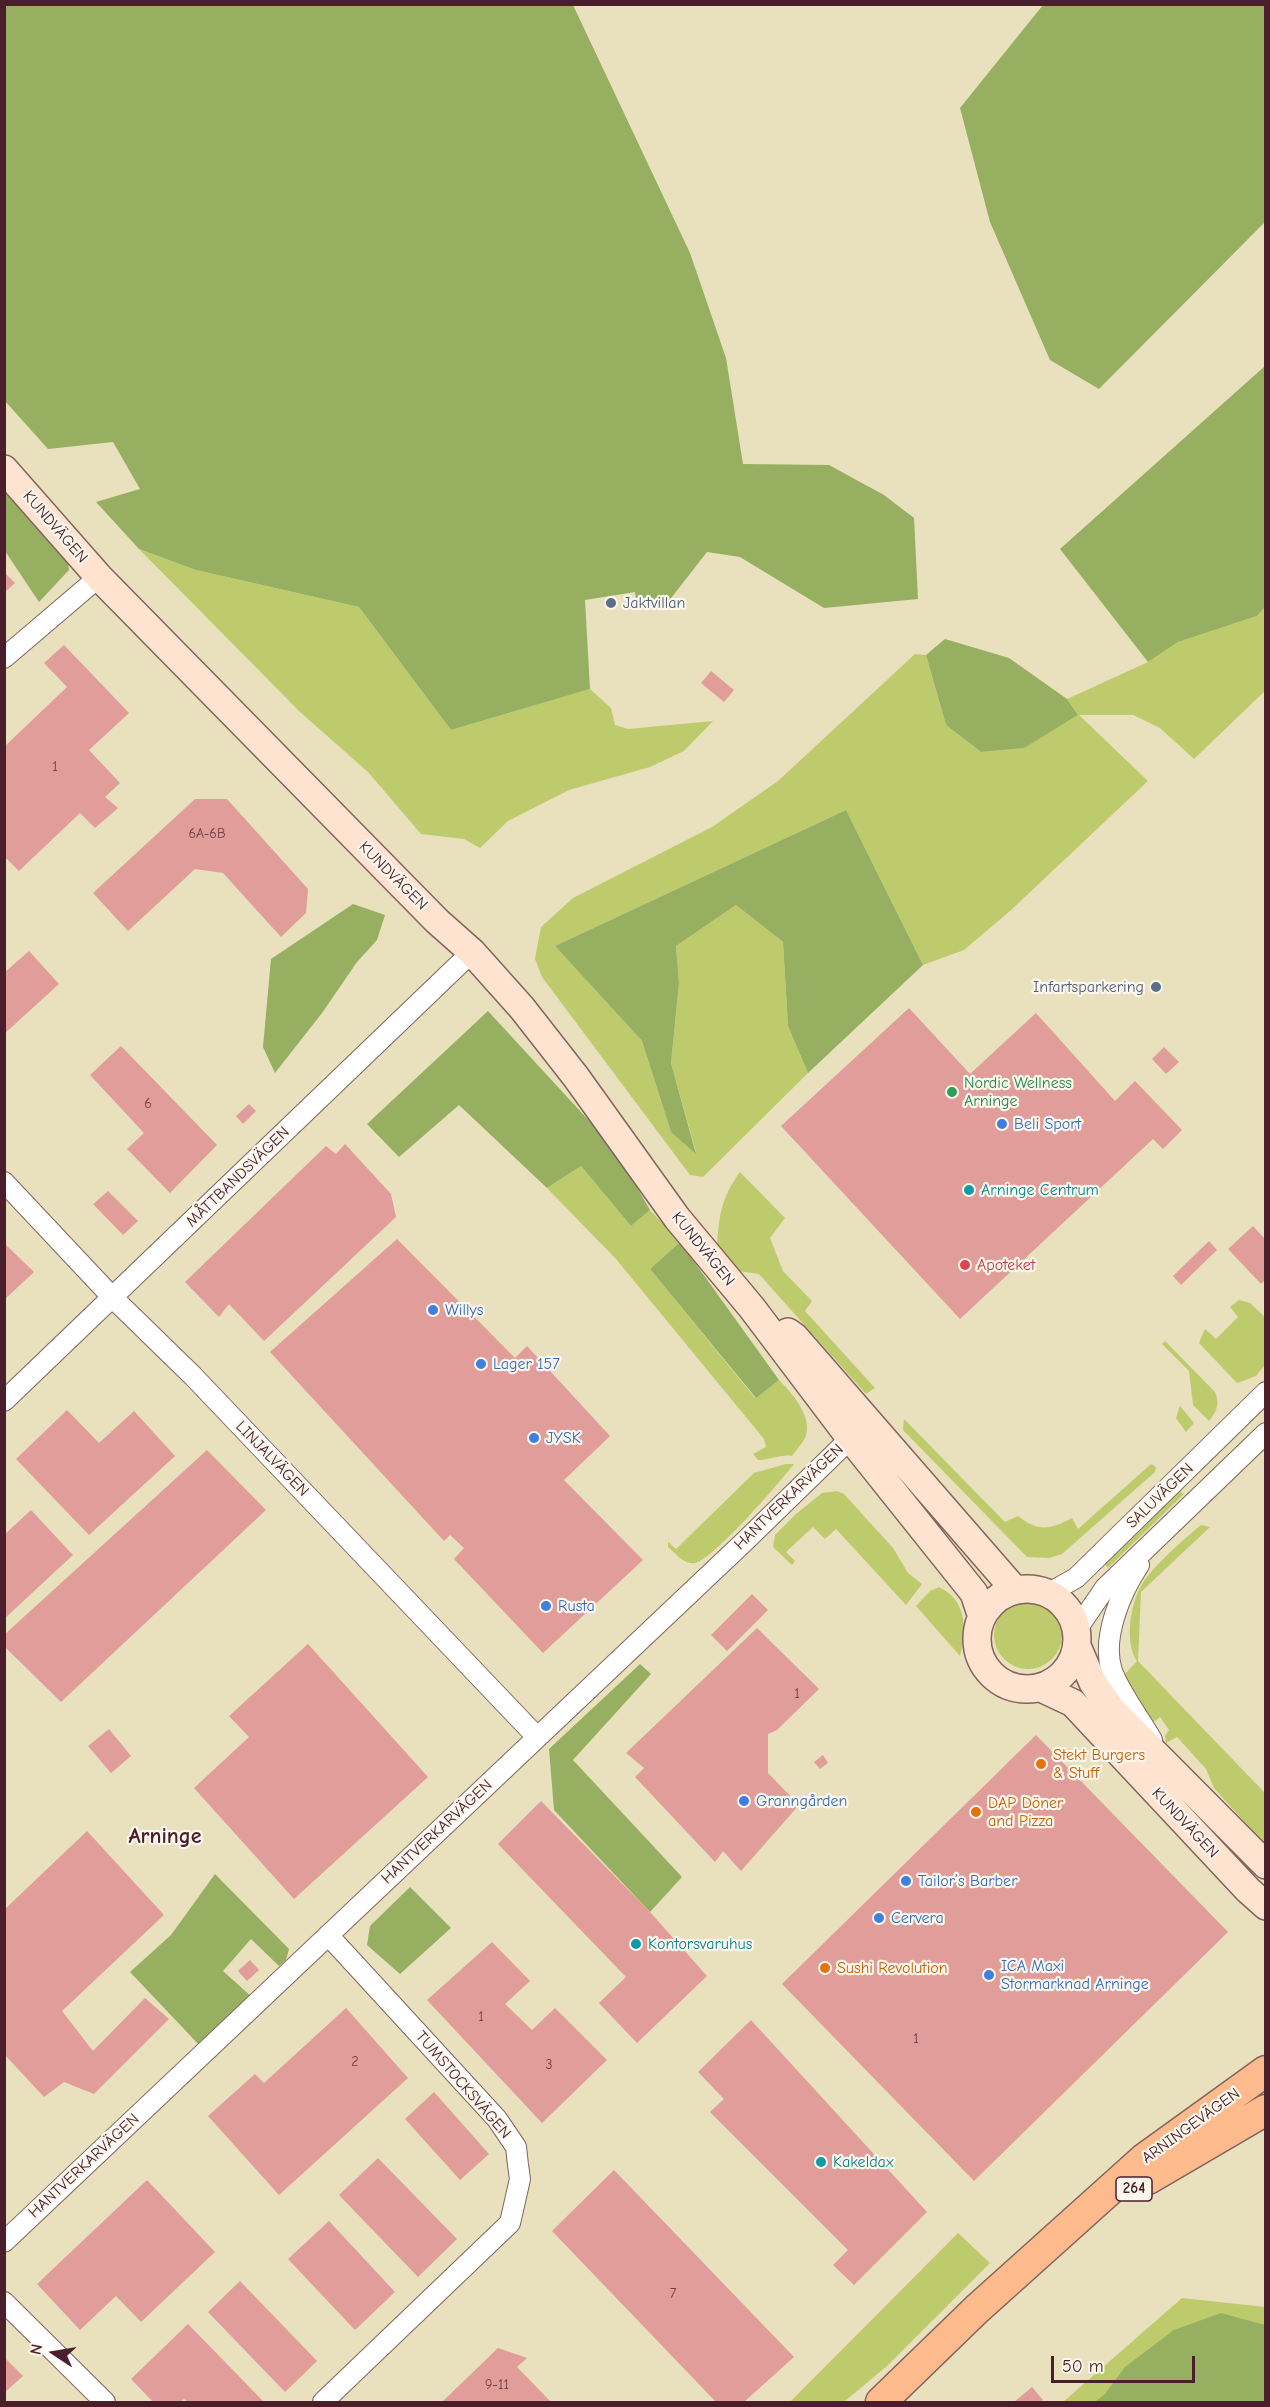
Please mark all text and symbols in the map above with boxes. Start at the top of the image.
street label: KUNDVÄGEN [18,487,92,567]
place label: Jaktvillan [623,593,685,613]
marker: Jaktvillan [604,596,618,610]
house number: 1 [52,759,58,775]
house number: 6A-6B [188,826,226,842]
street label: KUNDVÄGEN [355,838,431,914]
place label: Infartsparkering [1033,977,1144,997]
marker: Infartsparkering [1149,980,1163,994]
place label: Nordic Wellness Arninge [964,1073,1072,1111]
marker: Nordic Wellness Arninge [945,1085,959,1099]
house number: 6 [144,1096,152,1112]
place label: Beli Sport [1014,1114,1081,1134]
marker: Beli Sport [995,1117,1009,1131]
street label: MÅTTBANDSVÄGEN [182,1123,294,1231]
place label: Arninge Centrum [981,1180,1099,1200]
marker: Arninge Centrum [962,1183,976,1197]
street label: KUNDVÄGEN [667,1208,739,1290]
place label: Apoteket [977,1255,1035,1275]
marker: Apoteket [958,1258,972,1272]
place label: Willys [445,1300,483,1320]
marker: Willys [426,1303,440,1317]
place label: Lager 157 [493,1354,560,1374]
marker: Lager 157 [474,1357,488,1371]
street label: LINJALVÄGEN [231,1417,313,1501]
place label: JYSK [546,1428,581,1448]
marker: JYSK [527,1431,541,1445]
street label: HANTVERKARVÄGEN [730,1440,848,1554]
street label: SALUVÄGEN [1122,1459,1198,1533]
place label: Rusta [558,1596,595,1616]
marker: Rusta [539,1599,553,1613]
house number: 1 [794,1686,800,1702]
place label: Stekt Burgers & Stuff [1053,1745,1145,1783]
marker: Stekt Burgers & Stuff [1034,1757,1048,1771]
street label: HANTVERKARVÄGEN [378,1776,496,1888]
street label: KUNDVÄGEN [1147,1784,1223,1862]
place label: Granngården [756,1791,847,1811]
place label: DAP Döner and Pizza [988,1793,1063,1831]
marker: Granngården [737,1794,751,1808]
marker: DAP Döner and Pizza [969,1805,983,1819]
district label: Arninge [128,1824,202,1850]
place label: Tailor’s Barber [918,1871,1017,1891]
marker: Tailor’s Barber [899,1874,913,1888]
place label: Cervera [891,1908,944,1928]
marker: Cervera [872,1911,886,1925]
place label: Kontorsvaruhus [648,1934,752,1954]
marker: Kontorsvaruhus [629,1937,643,1951]
place label: ICA Maxi Stormarknad Arninge [1001,1956,1149,1994]
place label: Sushi Revolution [837,1958,948,1978]
marker: Sushi Revolution [818,1961,832,1975]
marker: ICA Maxi Stormarknad Arninge [982,1968,996,1982]
house number: 1 [478,2009,484,2025]
street label: TUMSTOCKSVÄGEN [411,2027,515,2143]
house number: 1 [913,2031,919,2047]
house number: 2 [351,2054,359,2070]
house number: 3 [545,2057,553,2073]
street label: ARNINGEVÄGEN [1138,2084,1244,2168]
street label: HANTVERKARVÄGEN [25,2110,143,2222]
place label: Kakeldax [833,2152,893,2172]
marker: Kakeldax [814,2155,828,2169]
road number: 264 [1116,2177,1152,2201]
house number: 7 [670,2286,676,2302]
north arrow [24,2323,84,2383]
text: N [27,2342,46,2356]
scale bar [1054,2344,1198,2382]
text: 50 m [1062,2356,1104,2377]
house number: 9-11 [485,2377,509,2393]

